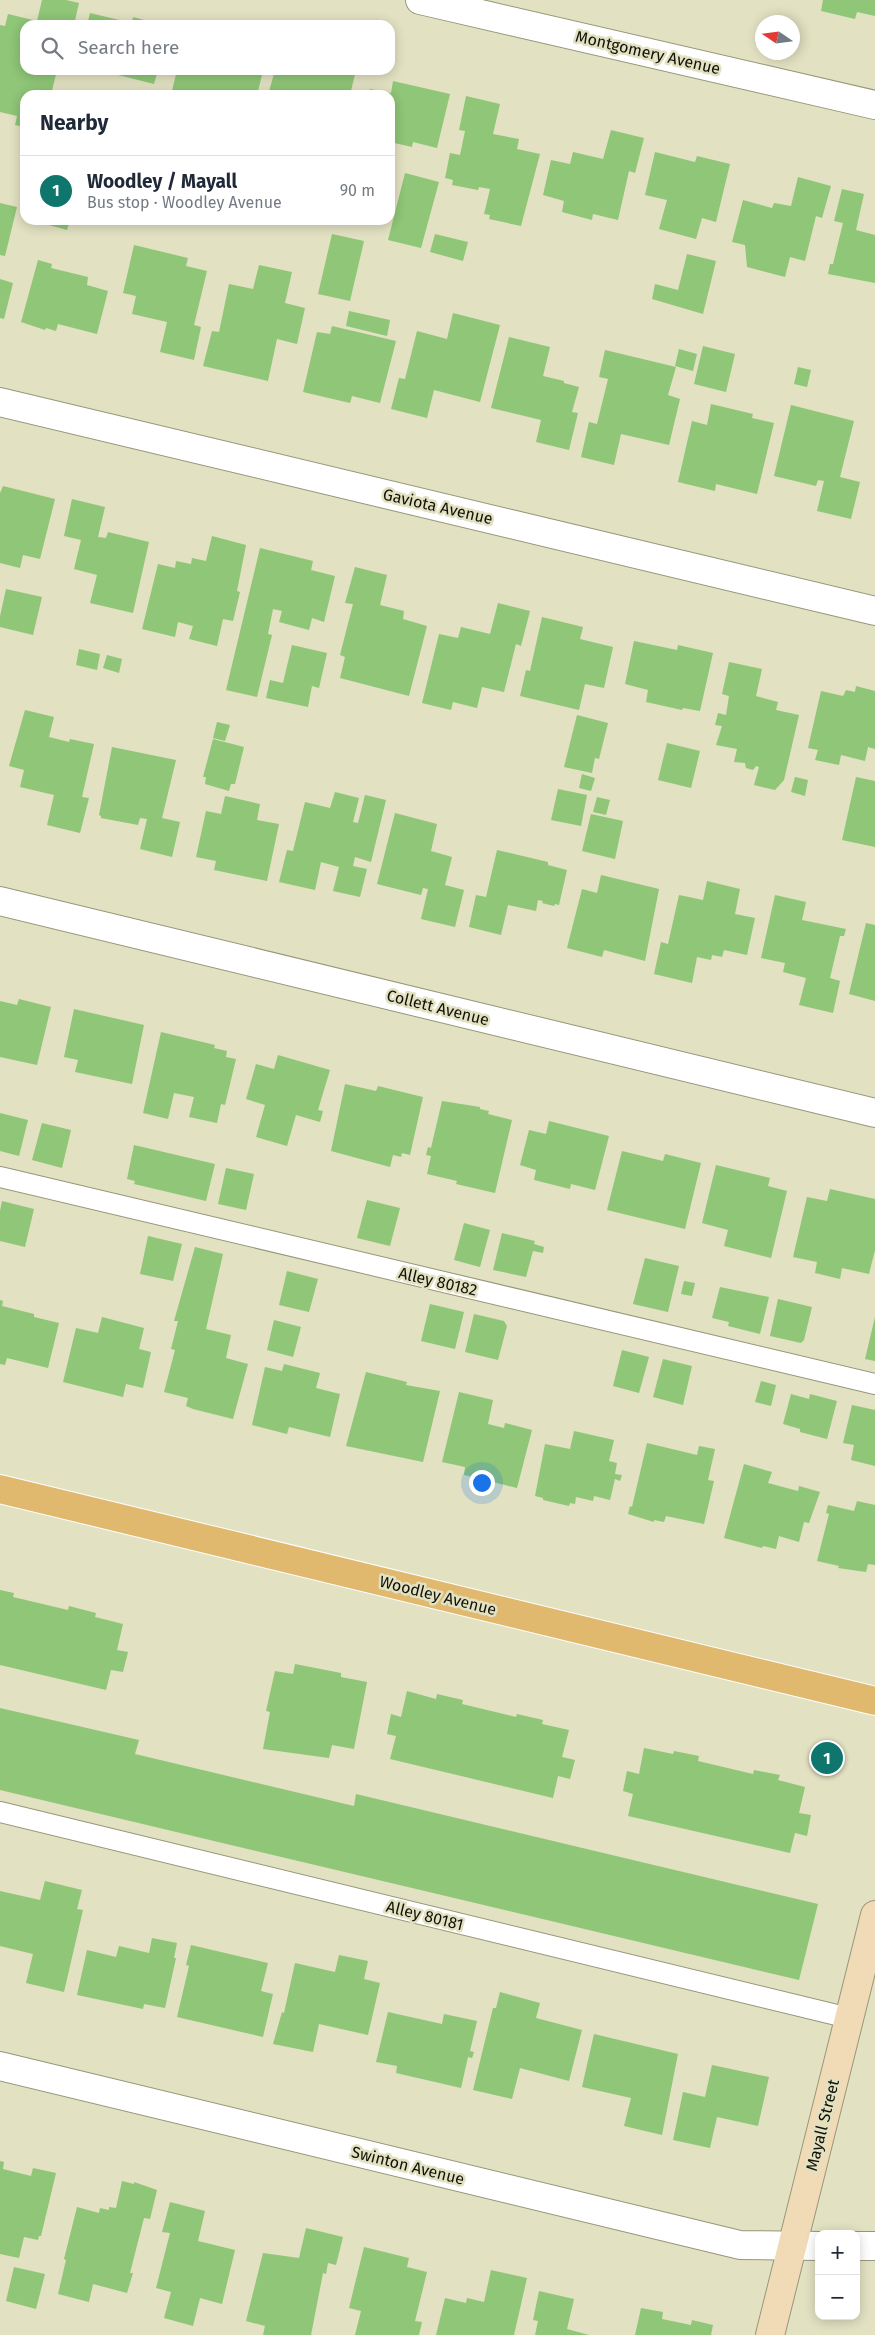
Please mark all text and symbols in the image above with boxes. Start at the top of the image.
north arrow [755,15,800,60]
search box [20,20,395,75]
street label: Montgomery Avenue [574,27,722,78]
icon: search [38,34,66,62]
text: Search here [78,36,179,59]
text: Nearby [40,110,108,136]
text: Woodley / Mayall [87,170,237,193]
text: 1 [52,181,60,200]
text: 90 m [340,181,375,200]
text: Bus stop · Woodley Avenue [87,193,282,212]
street label: Gaviota Avenue [381,485,495,528]
street label: Collett Avenue [385,986,491,1029]
street label: Alley 80182 [397,1263,479,1300]
your location [469,1470,495,1496]
street label: Woodley Avenue [377,1572,498,1619]
pin: 1 [811,1739,843,1777]
street label: Alley 80181 [384,1897,465,1934]
street label: Mayall Street [802,2077,843,2173]
street label: Swinton Avenue [349,2142,466,2189]
map controls [815,2230,860,2320]
button: + [815,2230,860,2275]
button: − [815,2275,860,2320]

